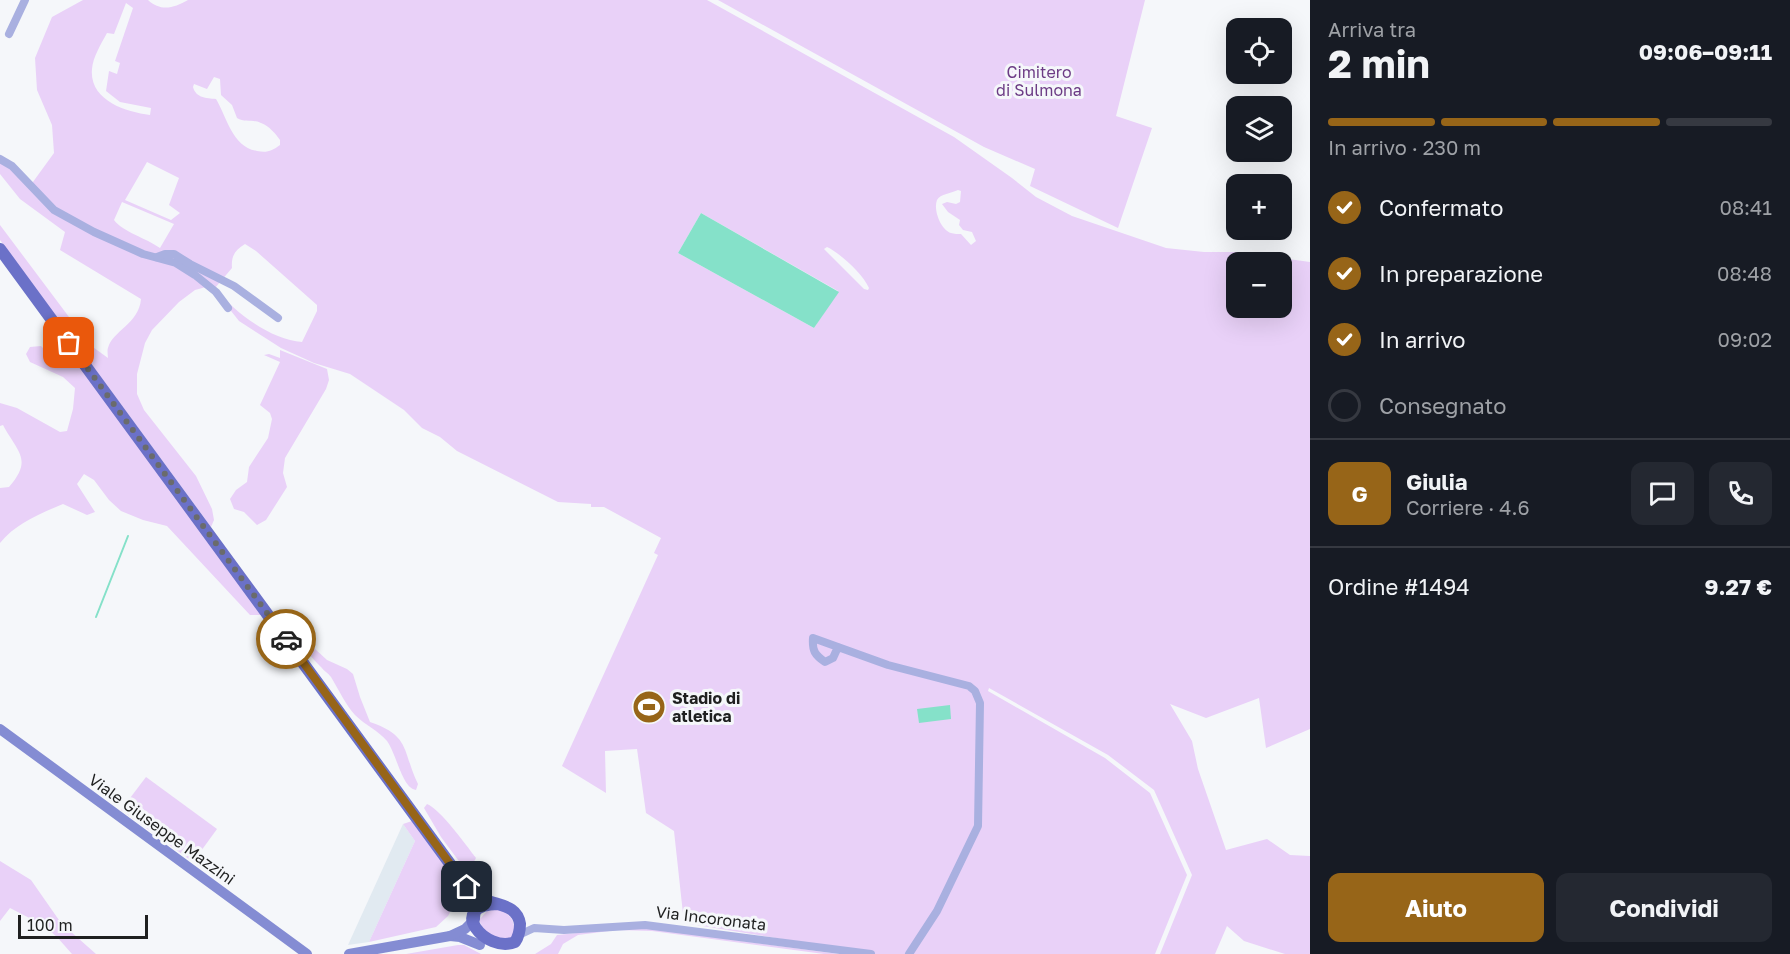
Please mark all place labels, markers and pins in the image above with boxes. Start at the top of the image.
pin [43,317,94,368]
place label: Stadio di atletica [672,688,740,726]
sports icon: Stadio di atletica [631,689,667,725]
pin [441,861,492,912]

